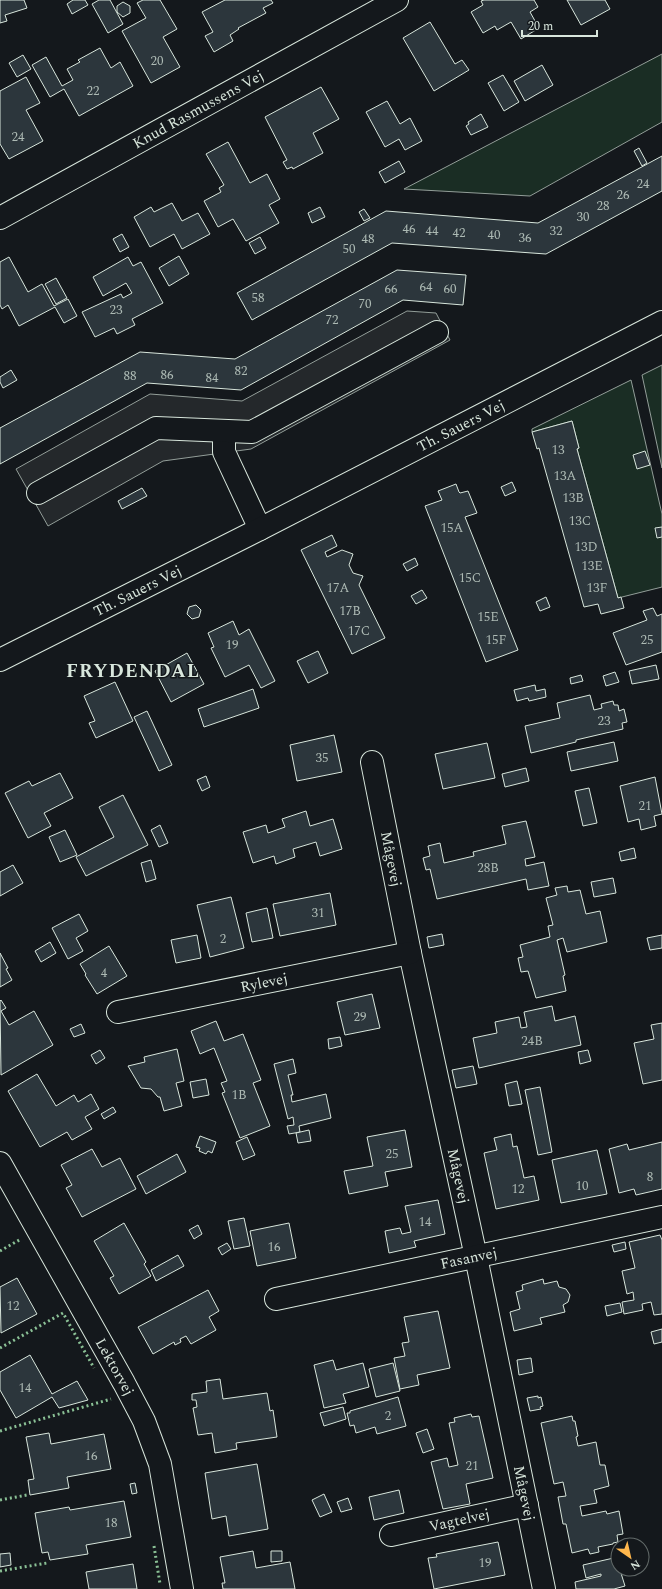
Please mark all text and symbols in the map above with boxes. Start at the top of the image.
scale bar [522,12,597,38]
text: 20 m [528,17,553,36]
house number: 20 [151,51,164,71]
street label: Knud Rasmussens Vej [128,64,268,155]
house number: 22 [87,81,100,101]
house number: 24 [12,127,25,147]
house number: 24 [637,174,650,194]
house number: 26 [617,185,630,205]
house number: 28 [597,196,610,216]
house number: 30 [577,207,590,227]
house number: 46 [403,219,416,239]
house number: 44 [426,221,439,241]
house number: 32 [550,221,563,241]
house number: 42 [453,223,466,243]
house number: 40 [488,225,501,245]
house number: 36 [519,228,532,248]
house number: 48 [362,229,375,249]
house number: 50 [343,239,356,259]
house number: 64 [420,277,433,297]
house number: 66 [385,279,398,299]
house number: 60 [444,279,457,299]
house number: 58 [252,288,265,308]
house number: 70 [359,294,372,314]
house number: 23 [110,300,123,320]
house number: 72 [326,310,339,330]
house number: 82 [235,361,248,381]
house number: 86 [161,365,174,385]
house number: 88 [124,366,137,386]
house number: 84 [206,368,219,388]
street label: Th. Sauers Vej [413,394,509,458]
house number: 13 [552,440,565,460]
house number: 13A [554,466,577,486]
house number: 13B [562,488,584,508]
house number: 13C [569,511,591,531]
house number: 15A [441,518,464,538]
house number: 13D [574,537,598,557]
house number: 13E [581,556,603,576]
street label: Th. Sauers Vej [90,559,186,623]
house number: 15C [459,568,481,588]
house number: 17A [327,578,350,598]
house number: 13F [587,578,608,598]
house number: 17B [339,601,361,621]
house number: 15E [477,607,499,627]
house number: 17C [348,621,370,641]
house number: 15F [486,630,507,650]
house number: 25 [641,630,654,650]
house number: 19 [226,635,239,655]
district label: FRYDENDAL [66,657,200,686]
house number: 23 [598,711,611,731]
house number: 35 [316,748,329,768]
house number: 21 [639,796,652,816]
street label: Mågevej [374,829,408,889]
house number: 28B [477,858,499,878]
house number: 31 [312,903,325,923]
house number: 2 [220,929,226,949]
house number: 4 [101,963,108,983]
street label: Rylevej [238,967,290,999]
house number: 29 [354,1007,367,1027]
house number: 24B [521,1031,543,1051]
house number: 1B [231,1085,247,1105]
house number: 25 [386,1144,399,1164]
street label: Mågevej [441,1146,475,1206]
house number: 8 [647,1167,653,1187]
house number: 10 [576,1176,589,1196]
house number: 12 [512,1179,525,1199]
house number: 14 [419,1212,432,1232]
house number: 16 [268,1237,281,1257]
street label: Fasanvej [438,1241,499,1276]
house number: 12 [7,1296,20,1316]
street label: Lektorvej [89,1334,140,1400]
house number: 14 [19,1378,32,1398]
house number: 2 [385,1406,391,1426]
house number: 16 [85,1446,98,1466]
house number: 21 [466,1456,479,1476]
street label: Mågevej [507,1464,541,1523]
street label: Vagtelvej [427,1503,492,1538]
house number: 18 [105,1513,118,1533]
north arrow [610,1537,650,1577]
house number: 19 [479,1553,492,1573]
text: N [627,1555,644,1574]

